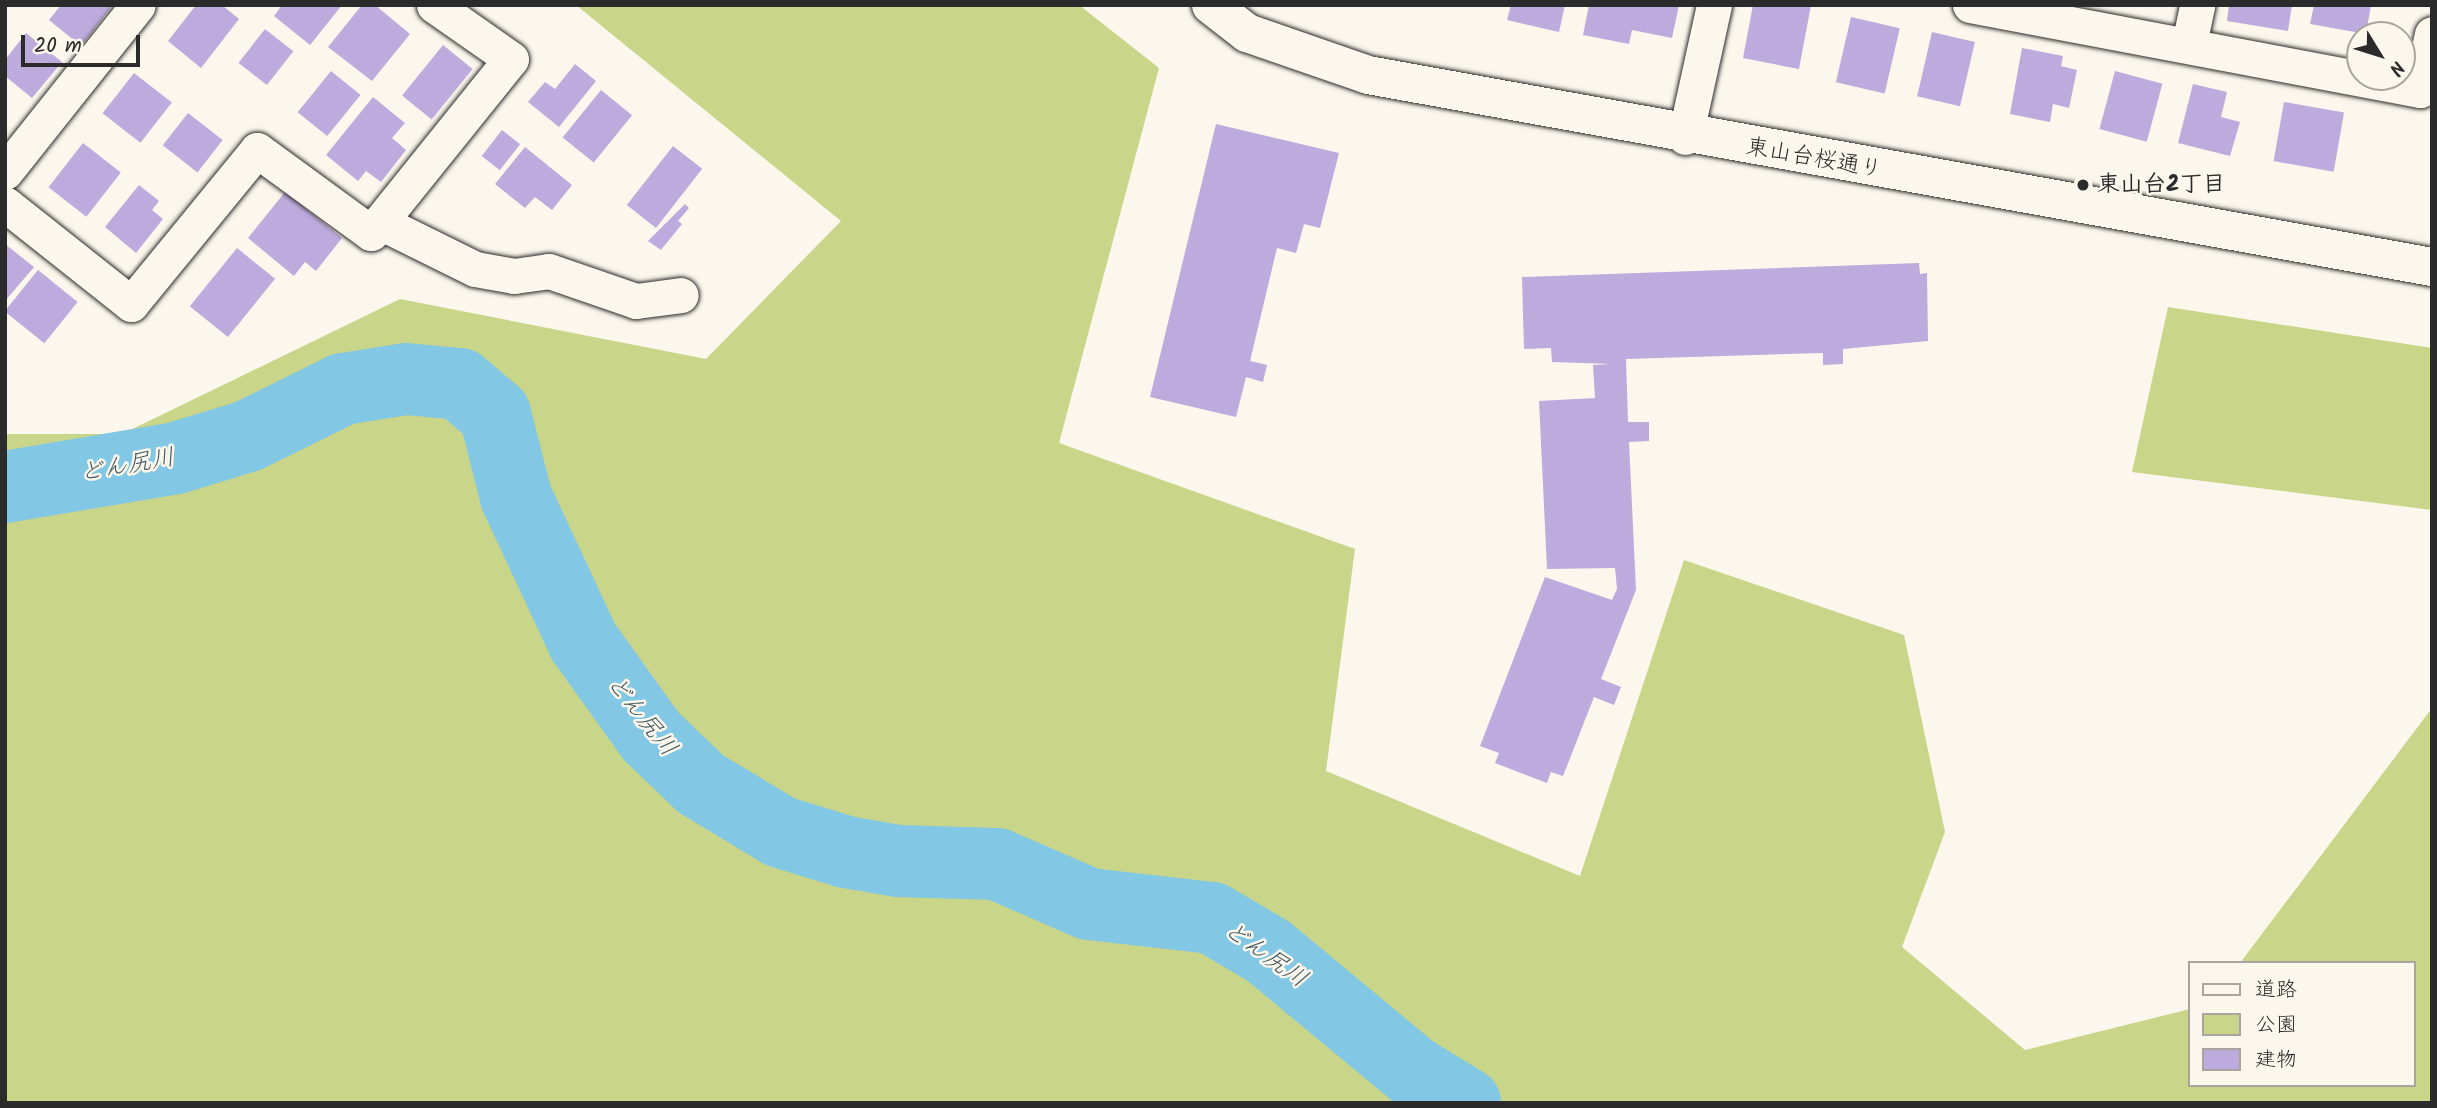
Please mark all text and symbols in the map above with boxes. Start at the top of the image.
scale bar [24,21,144,65]
north arrow [2346,21,2416,91]
text: 20 m [34,30,82,63]
text: N [2380,54,2411,82]
street label: 東山台桜通り [1744,133,1884,185]
place label: 東山台2丁目 [2097,171,2225,199]
marker: 東山台2丁目 [2075,177,2091,193]
water label: どん尻川 [77,443,177,489]
water label: どん尻川 [600,670,682,762]
water label: どん尻川 [1217,916,1313,994]
legend [2188,961,2416,1087]
text: 道路 [2255,974,2297,1007]
text: 公園 [2255,1009,2297,1042]
text: 建物 [2255,1044,2297,1077]

